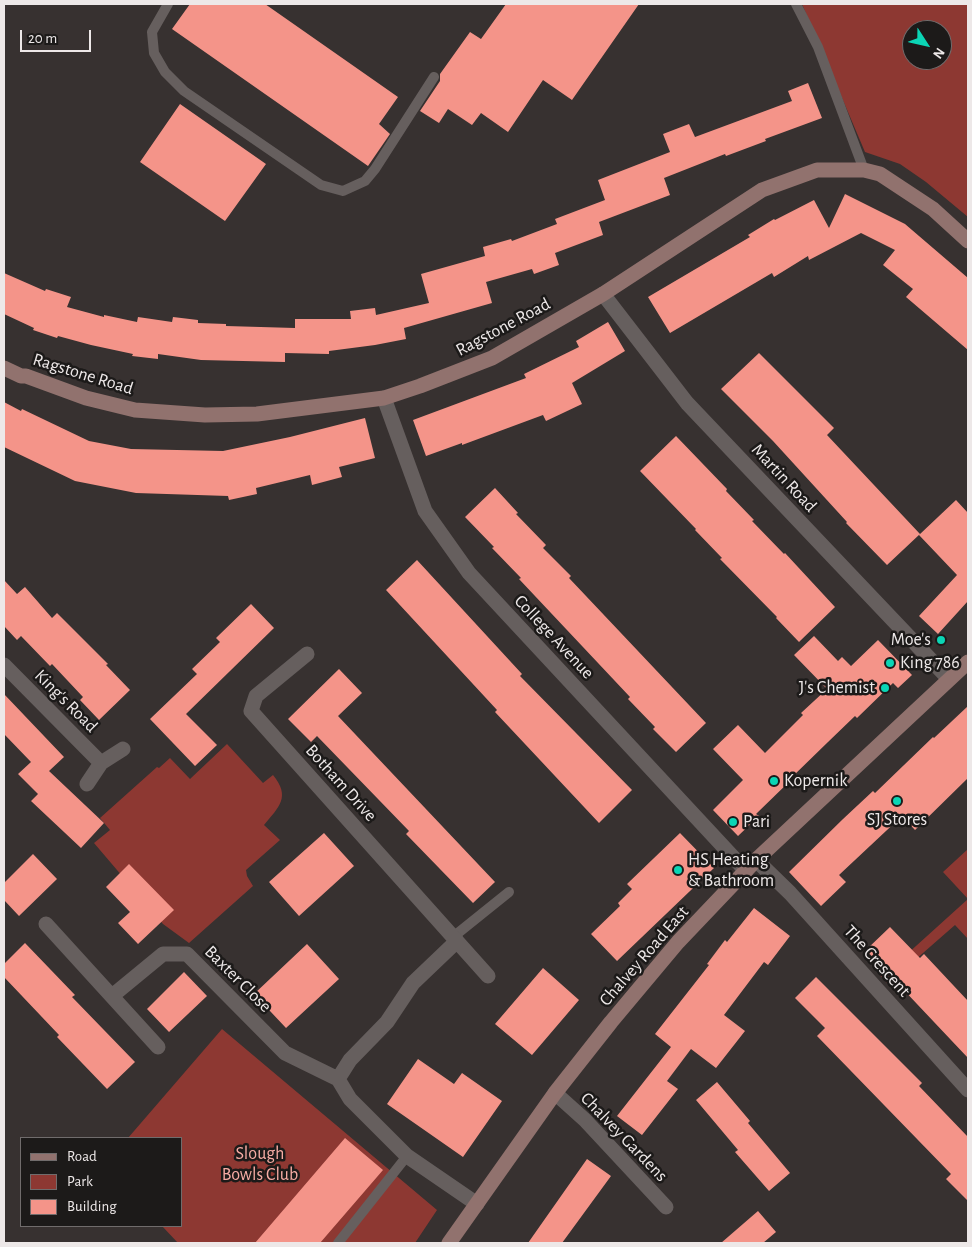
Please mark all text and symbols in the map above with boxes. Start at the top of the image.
scale bar [22,20,94,52]
north arrow [902,20,952,70]
text: 20 m [28,31,57,46]
text: N [930,45,947,61]
street label: Ragstone Road [452,293,554,361]
street label: Ragstone Road [30,348,136,400]
street label: Martin Road [747,439,821,517]
street label: College Avenue [509,590,599,684]
place label: Moe's [891,629,931,651]
marker: Moe's [935,634,947,646]
place label: King 786 [900,652,960,674]
marker: King 786 [884,657,896,669]
street label: King's Road [30,665,102,737]
place label: J's Chemist [799,677,875,699]
marker: J's Chemist [879,682,891,694]
street label: Botham Drive [301,740,381,826]
place label: Kopernik [784,770,847,792]
marker: Kopernik [768,775,780,787]
marker: SJ Stores [891,795,903,807]
place label: SJ Stores [867,809,927,831]
place label: Pari [743,811,770,833]
marker: Pari [727,816,739,828]
place label: HS Heating & Bathroom [688,849,774,892]
marker: HS Heating & Bathroom [672,864,684,876]
street label: Chalvey Road East [595,902,693,1010]
street label: The Crescent [839,921,915,1001]
street label: Baxter Close [200,941,276,1017]
street label: Chalvey Gardens [576,1088,672,1186]
legend [20,1137,182,1227]
park label: Slough Bowls Club [222,1143,298,1186]
text: Road [67,1149,97,1164]
text: Park [67,1174,93,1189]
text: Building [67,1199,117,1214]

